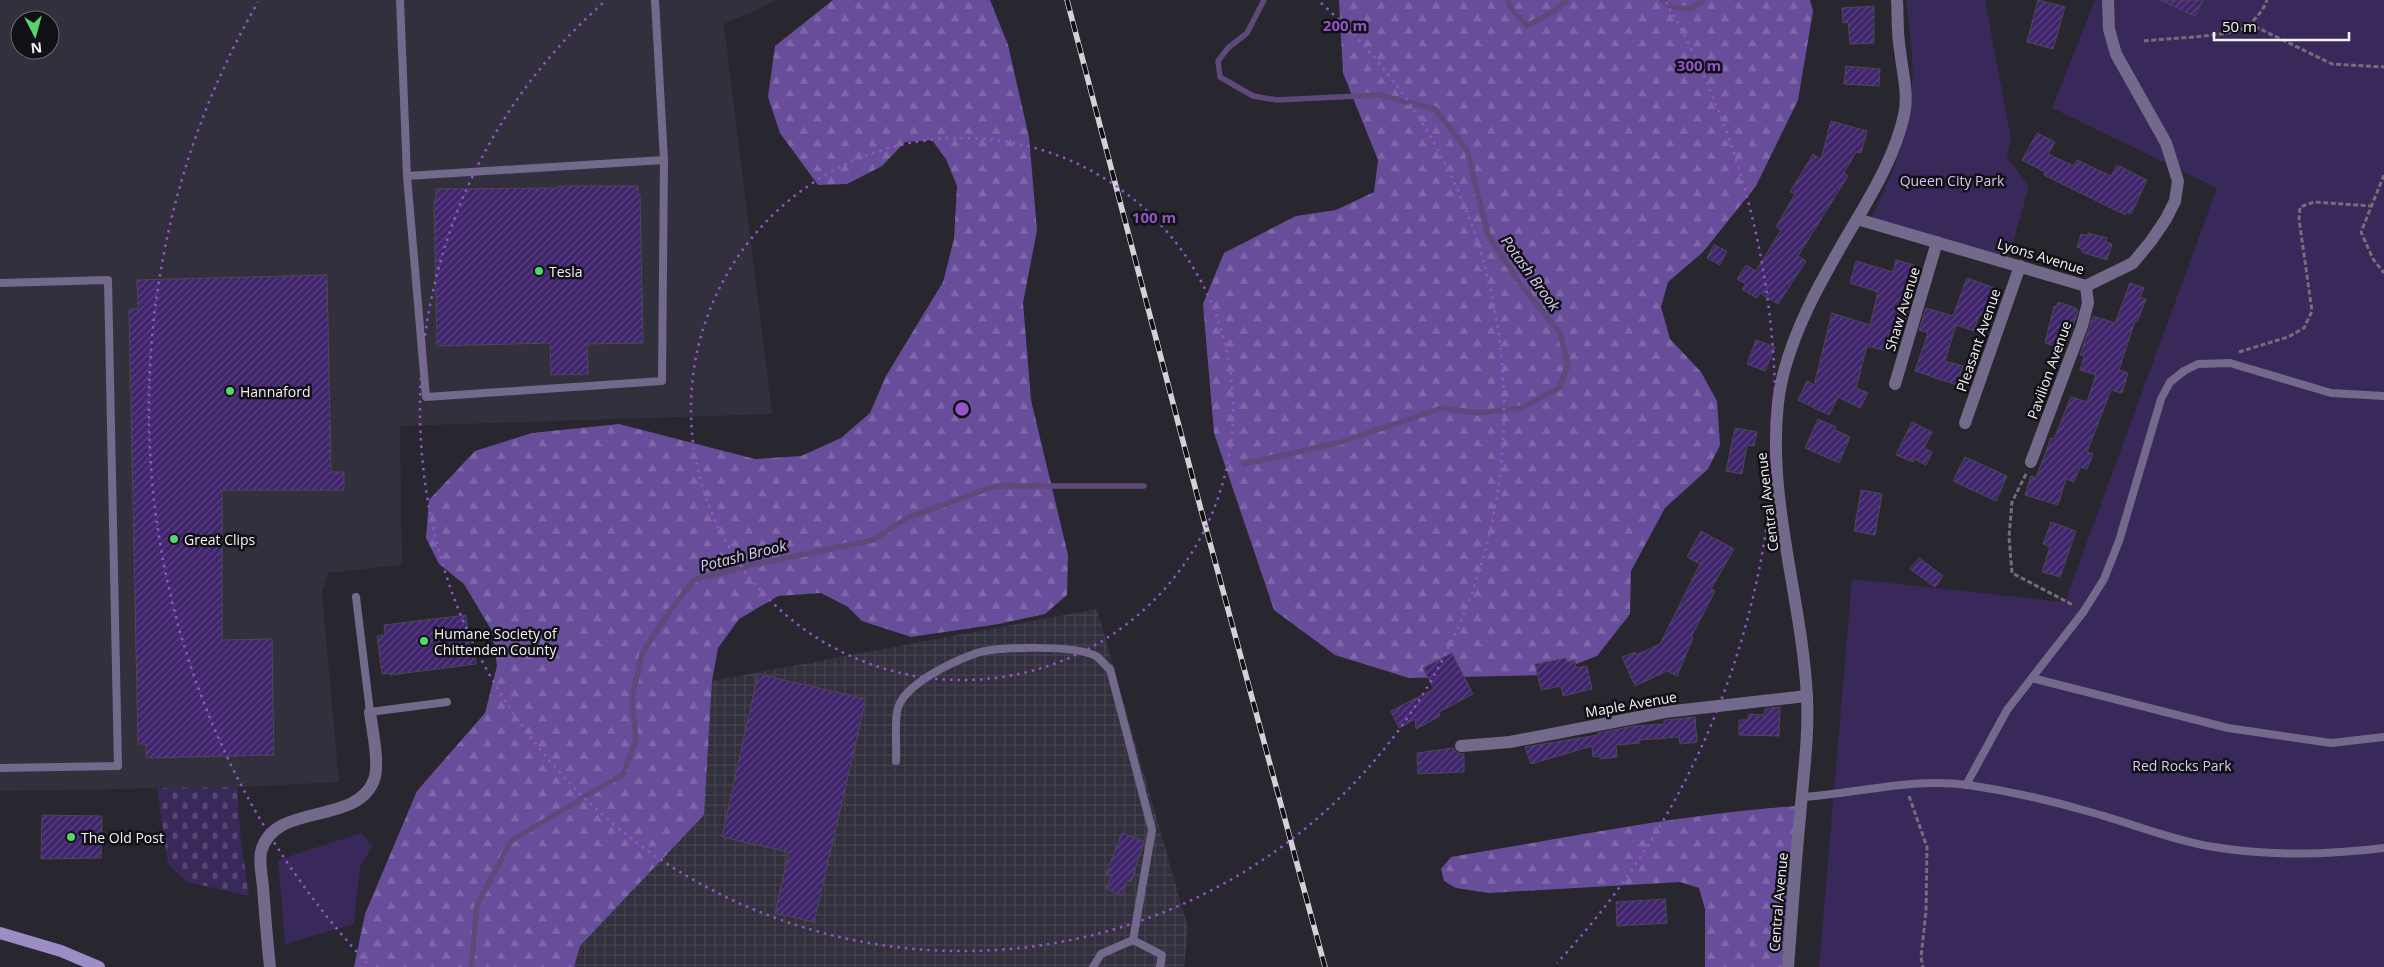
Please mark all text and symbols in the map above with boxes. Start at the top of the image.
north arrow [10,10,60,60]
scale bar [2214,10,2349,42]
text: 200 m [1323,15,1367,35]
text: 50 m [2222,16,2257,36]
text: N [30,38,43,58]
text: 300 m [1677,55,1721,75]
park label: Queen City Park [1900,171,2005,190]
text: 100 m [1132,207,1176,227]
water label: Potash Brook [1497,231,1565,315]
street label: Lyons Avenue [1995,234,2087,278]
place label: Tesla [549,262,583,281]
street label: Shaw Avenue [1880,264,1924,354]
marker: Tesla [533,265,545,277]
street label: Pleasant Avenue [1951,286,2005,394]
street label: Pavilion Avenue [2022,318,2076,422]
place label: Hannaford [240,382,310,401]
marker: Hannaford [224,385,236,397]
centre of rings [953,400,971,418]
street label: Central Avenue [1751,451,1783,553]
place label: Great Clips [184,530,256,549]
marker: Great Clips [168,533,180,545]
water label: Potash Brook [698,534,789,575]
place label: Humane Society of Chittenden County [434,624,558,659]
marker: Humane Society of Chittenden County [418,635,430,647]
street label: Maple Avenue [1584,687,1678,721]
park label: Red Rocks Park [2132,756,2232,775]
place label: The Old Post [81,828,164,847]
marker: The Old Post [65,831,77,843]
street label: Central Avenue [1764,851,1792,952]

